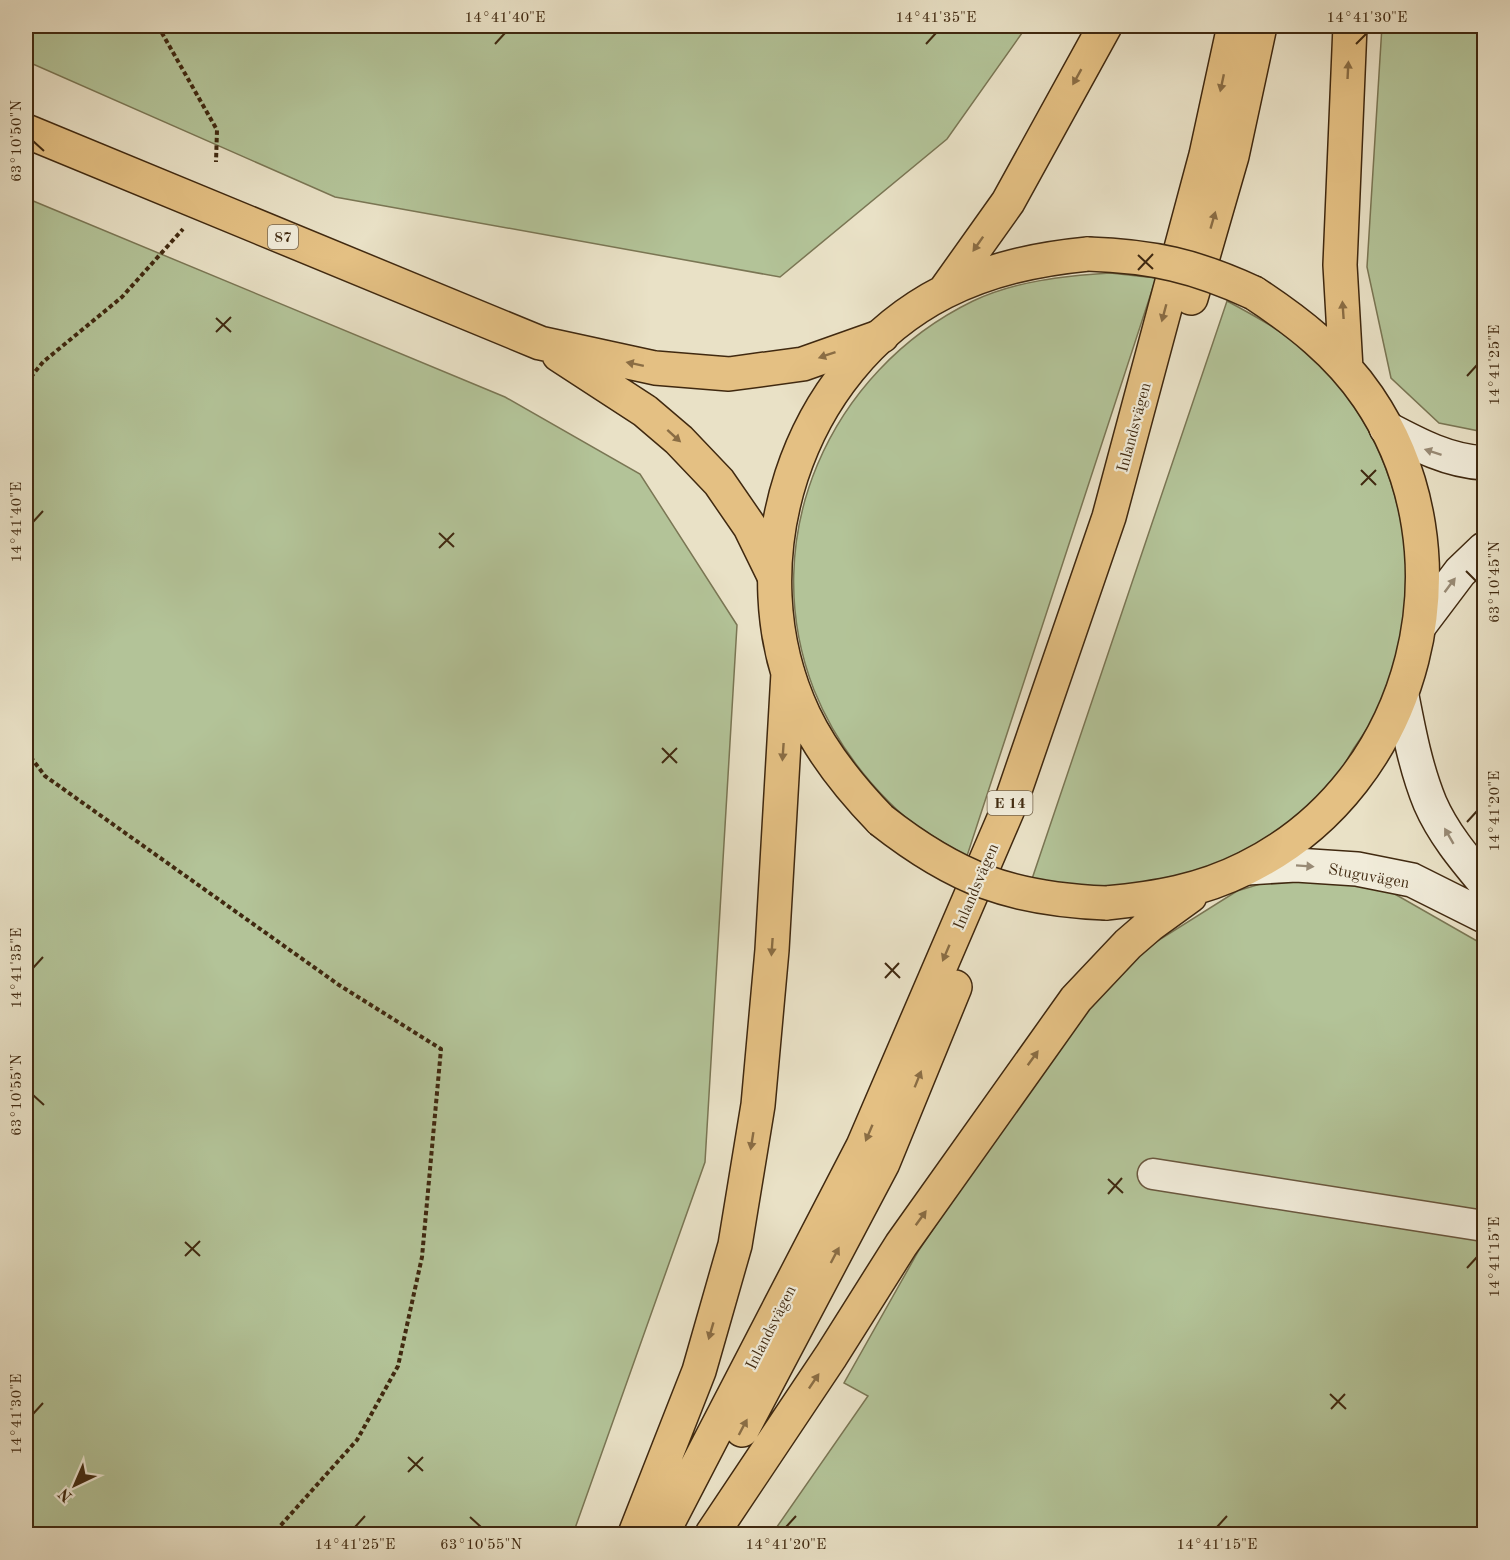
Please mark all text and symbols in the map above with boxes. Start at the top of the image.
text: 14°41'40"E [465,11,545,26]
text: 14°41'35"E [896,11,976,26]
text: 14°41'30"E [1327,11,1407,26]
one-way arrow [1343,61,1352,80]
one-way arrow [1072,69,1082,86]
one-way arrow [1216,73,1226,92]
text: 63°10'50"N [10,100,25,182]
one-way arrow [1209,211,1219,229]
road number: 87 [268,225,298,249]
one-way arrow [972,236,984,252]
one-way arrow [1338,301,1347,320]
one-way arrow [1159,304,1168,322]
text: 14°41'25"E [1488,325,1503,405]
one-way arrow [818,351,836,361]
one-way arrow [625,359,644,368]
street label: Inlandsvägen [1115,381,1155,474]
one-way arrow [666,429,681,442]
one-way arrow [1424,446,1442,456]
text: 14°41'40"E [10,482,25,562]
text: 63°10'45"N [1488,541,1503,623]
one-way arrow [1444,577,1456,593]
one-way arrow [778,743,788,762]
text: 14°41'20"E [1488,771,1503,851]
road number: E 14 [988,791,1032,815]
one-way arrow [1444,827,1454,844]
street label: Inlandsvägen [951,841,1002,932]
one-way arrow [1296,861,1315,870]
street label: Stuguvägen [1327,862,1411,892]
text: 14°41'35"E [10,928,25,1008]
one-way arrow [768,937,777,956]
one-way arrow [941,945,950,962]
one-way arrow [1026,1051,1038,1066]
text: 63°10'55"N [10,1054,25,1136]
one-way arrow [913,1069,923,1087]
one-way arrow [864,1124,873,1141]
one-way arrow [748,1131,757,1150]
one-way arrow [915,1210,927,1226]
text: 14°41'15"E [1488,1217,1503,1297]
one-way arrow [830,1246,840,1263]
street label: Inlandsvägen [744,1283,800,1373]
one-way arrow [705,1322,715,1340]
one-way arrow [808,1373,819,1389]
text: 14°41'30"E [10,1374,25,1454]
one-way arrow [738,1418,748,1435]
north arrow [45,1455,105,1515]
text: N [55,1484,76,1504]
text: 14°41'25"E [315,1538,395,1553]
text: 63°10'55"N [440,1538,522,1553]
text: 14°41'20"E [746,1538,826,1553]
text: 14°41'15"E [1177,1538,1257,1553]

